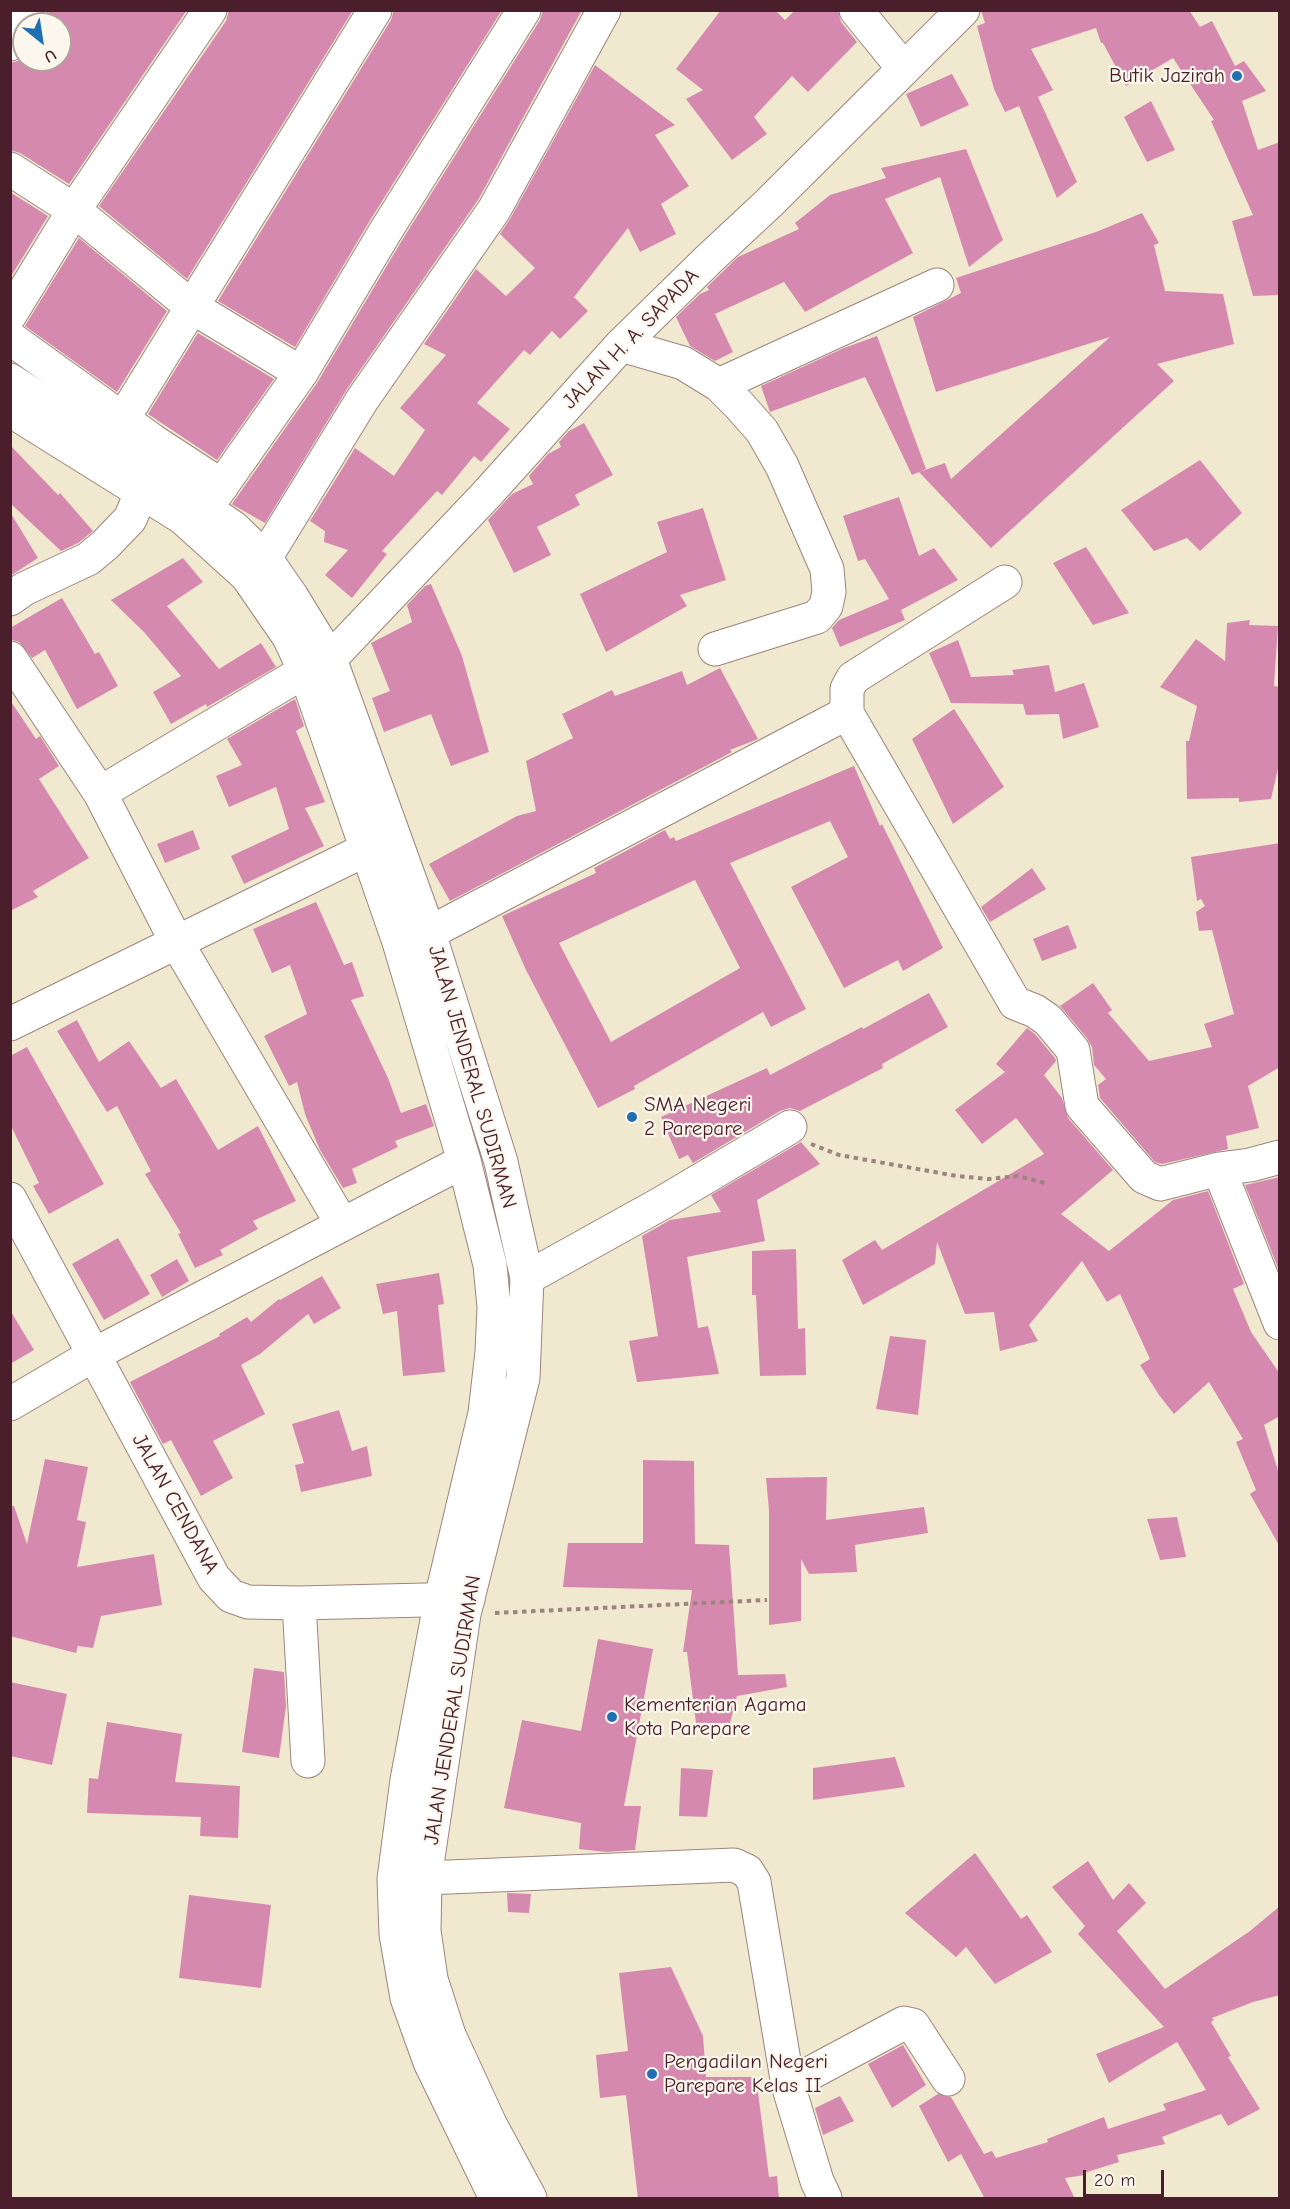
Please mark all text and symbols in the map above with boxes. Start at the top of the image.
north arrow [12,12,72,72]
text: U [41,45,59,66]
place label: Butik Jazirah [1109,63,1225,89]
marker: Butik Jazirah [1230,69,1244,83]
street label: JALAN H. A. SAPADA [558,264,704,414]
street label: JALAN JENDERAL SUDIRMAN [422,943,522,1211]
place label: SMA Negeri 2 Parepare [644,1092,751,1142]
marker: SMA Negeri 2 Parepare [625,1110,639,1124]
street label: JALAN CENDANA [126,1430,224,1578]
street label: JALAN JENDERAL SUDIRMAN [419,1573,487,1847]
place label: Kementerian Agama Kota Parepare [624,1692,807,1742]
marker: Kementerian Agama Kota Parepare [605,1710,619,1724]
place label: Pengadilan Negeri Parepare Kelas II [664,2049,828,2099]
marker: Pengadilan Negeri Parepare Kelas II [645,2067,659,2081]
scale bar [1086,2158,1167,2196]
text: 20 m [1094,2170,1135,2191]

